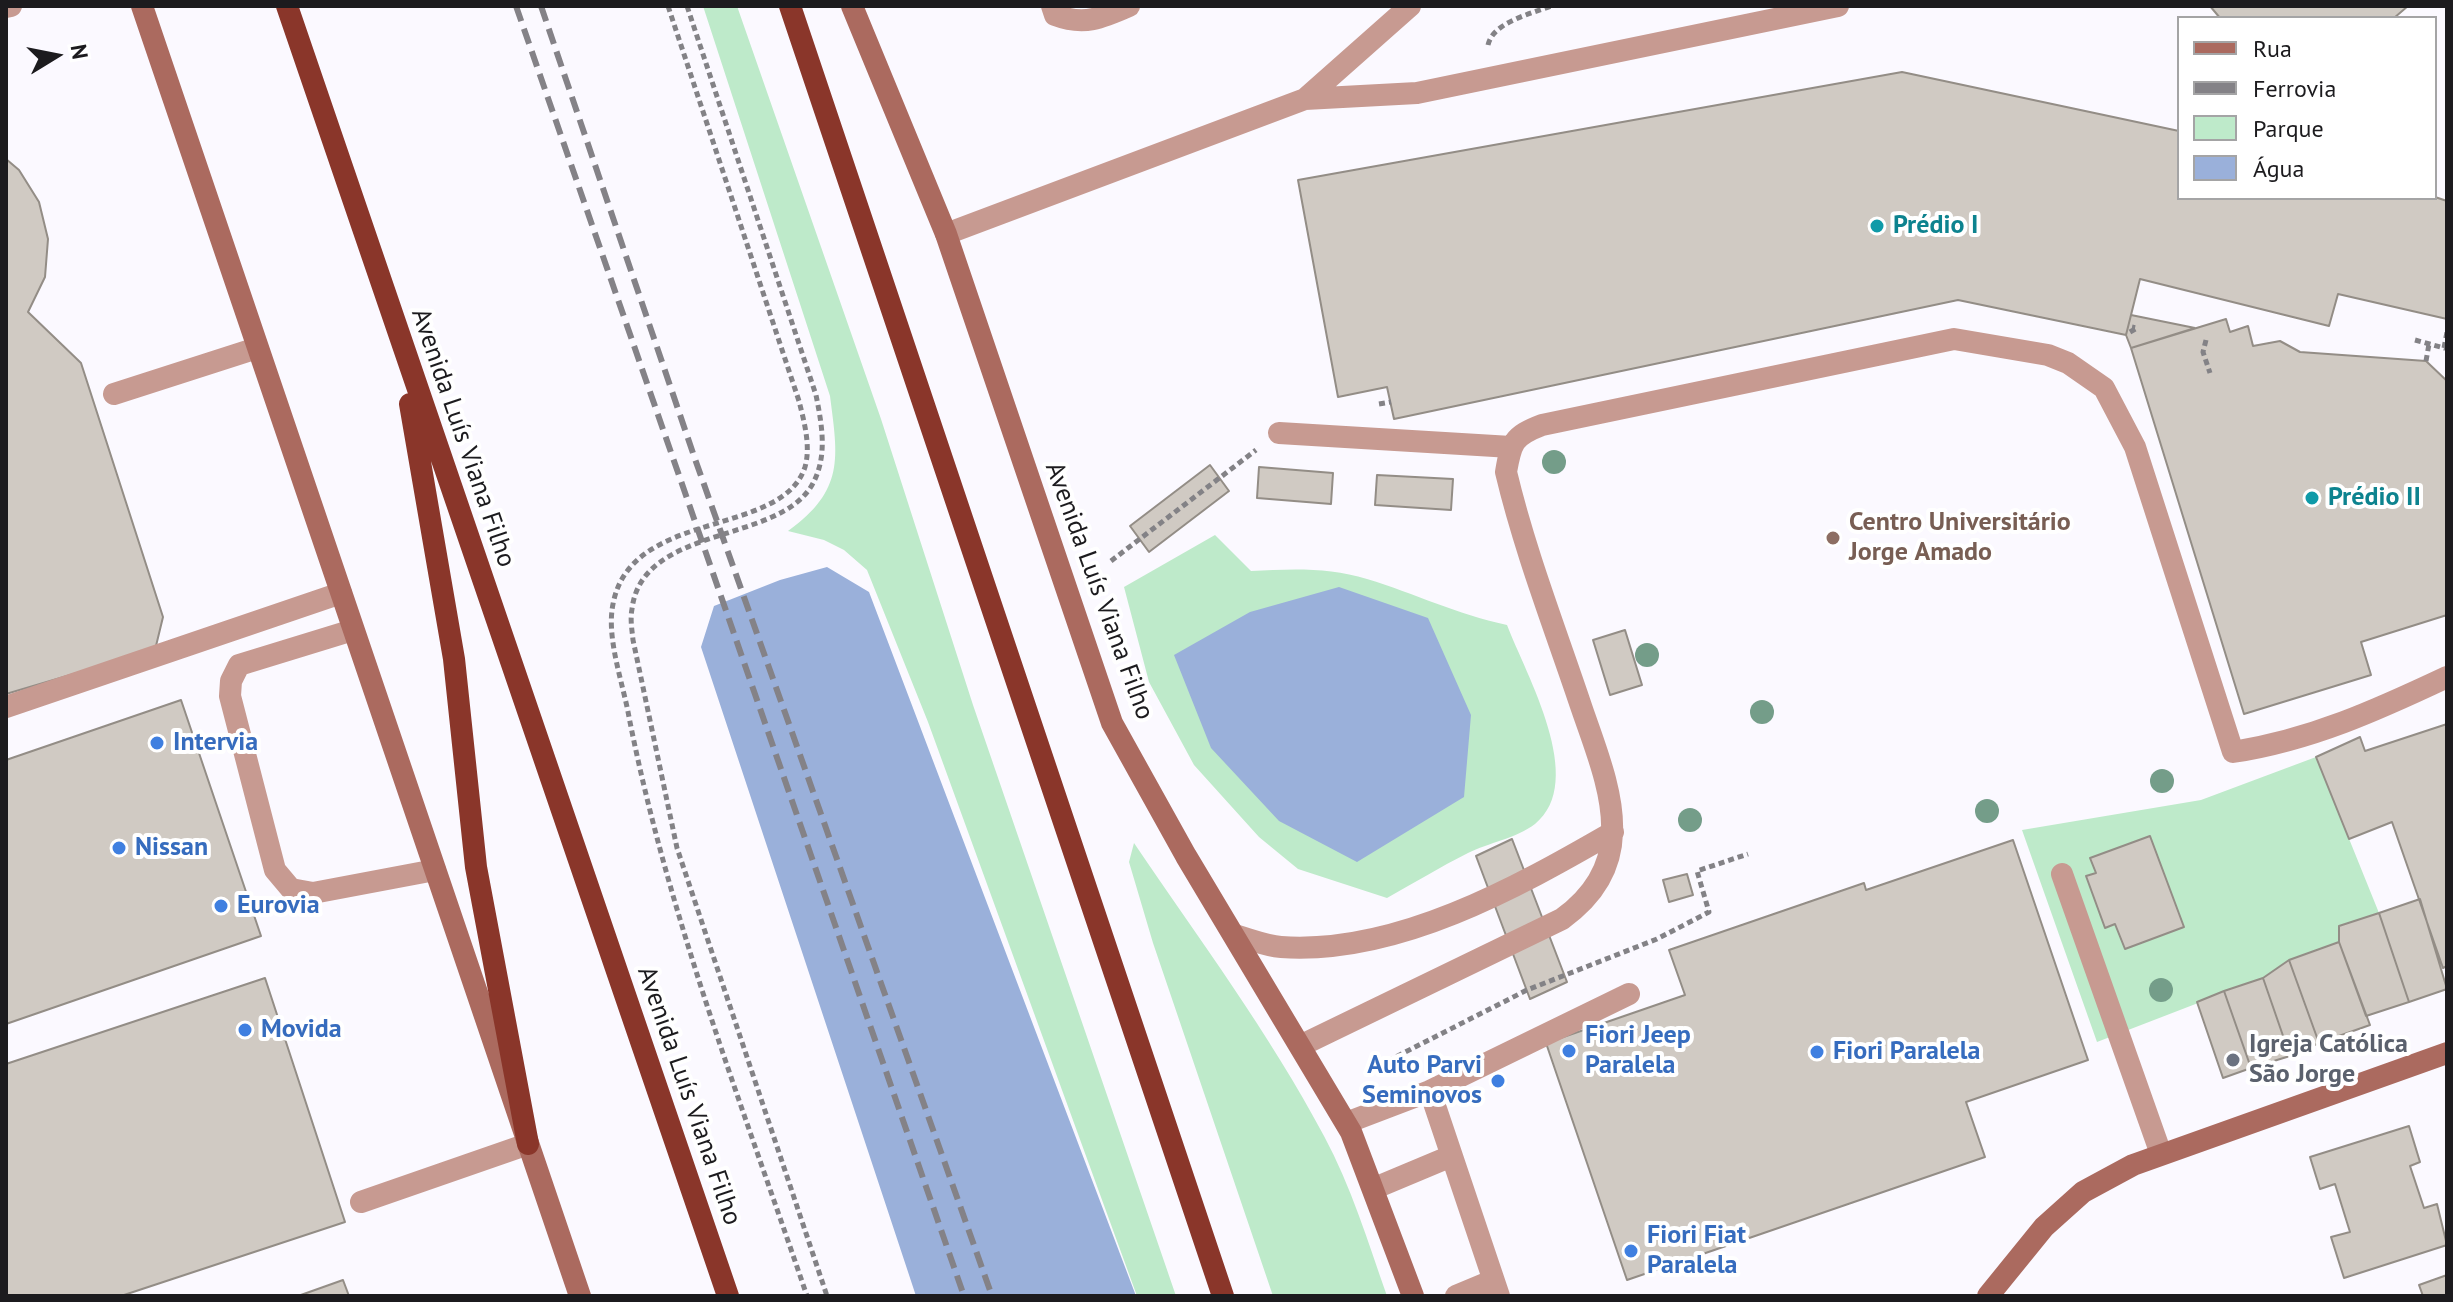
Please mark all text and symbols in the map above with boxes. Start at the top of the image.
north arrow [16,16,96,96]
legend [2177,16,2437,200]
text: Rua [2253,33,2292,64]
text: N [65,42,95,61]
text: Ferrovia [2253,73,2336,104]
text: Parque [2253,113,2324,144]
text: Água [2253,153,2304,184]
place label: Prédio I [1893,210,1978,242]
marker: Prédio I [1868,217,1886,235]
street label: Avenida Luís Viana Filho [404,305,522,571]
street label: Avenida Luís Viana Filho [1038,458,1160,724]
place label: Prédio II [2328,482,2421,514]
marker: Prédio II [2303,489,2321,507]
place label: Centro Universitário Jorge Amado [1849,507,2071,568]
marker: Centro Universitário Jorge Amado [1824,529,1842,547]
place label: Intervia [173,727,258,759]
marker: Intervia [148,734,166,752]
place label: Nissan [135,832,208,864]
marker: Nissan [110,839,128,857]
place label: Eurovia [237,890,320,922]
marker: Eurovia [212,897,230,915]
street label: Avenida Luís Viana Filho [630,963,748,1229]
place label: Movida [261,1014,342,1046]
place label: Fiori Jeep Paralela [1585,1020,1691,1082]
marker: Movida [236,1021,254,1039]
place label: Igreja Católica São Jorge [2249,1029,2408,1090]
place label: Fiori Paralela [1833,1036,1980,1068]
marker: Fiori Jeep Paralela [1560,1042,1578,1060]
marker: Fiori Paralela [1808,1043,1826,1061]
place label: Auto Parvi Seminovos [1362,1050,1482,1112]
marker: Igreja Católica São Jorge [2224,1051,2242,1069]
marker: Auto Parvi Seminovos [1489,1072,1507,1090]
place label: Fiori Fiat Paralela [1647,1220,1746,1282]
marker: Fiori Fiat Paralela [1622,1242,1640,1260]

